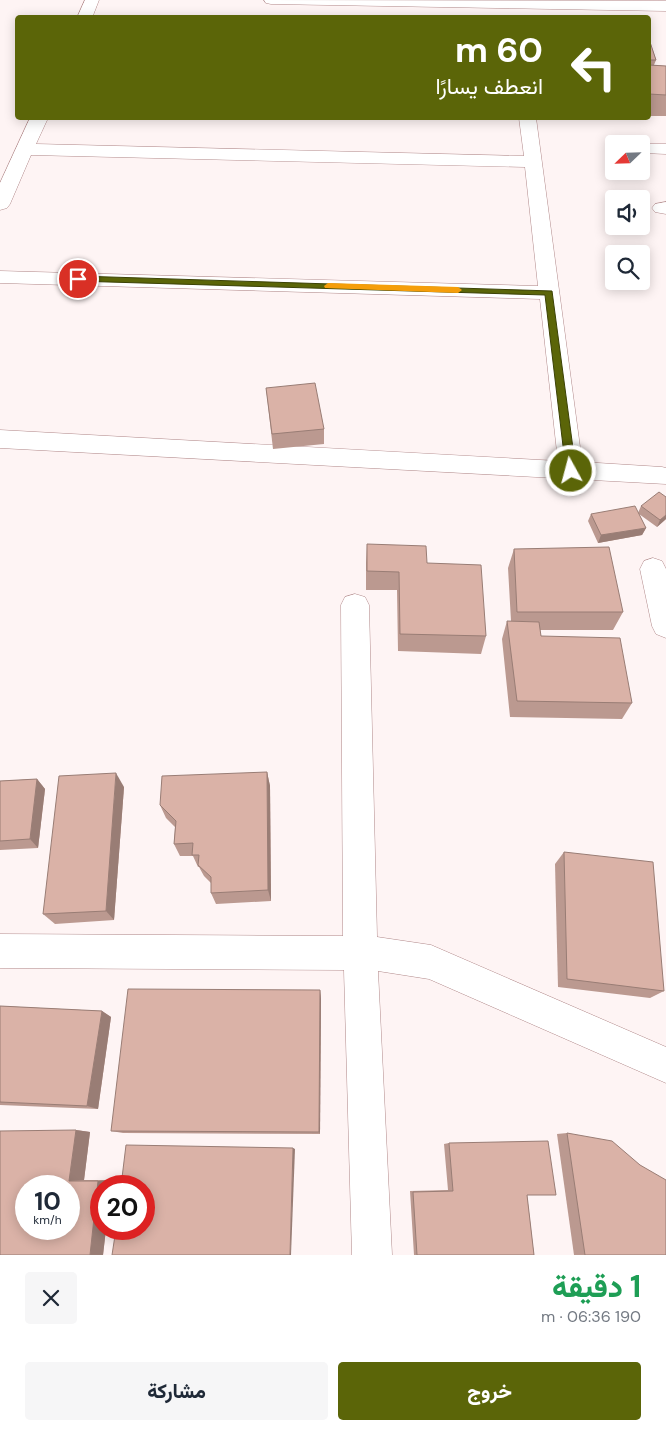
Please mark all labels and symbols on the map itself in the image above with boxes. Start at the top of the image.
north arrow [605,135,650,180]
pin [57,258,99,300]
position arrow [544,444,596,496]
speed limit sign: 20 [90,1175,155,1240]

